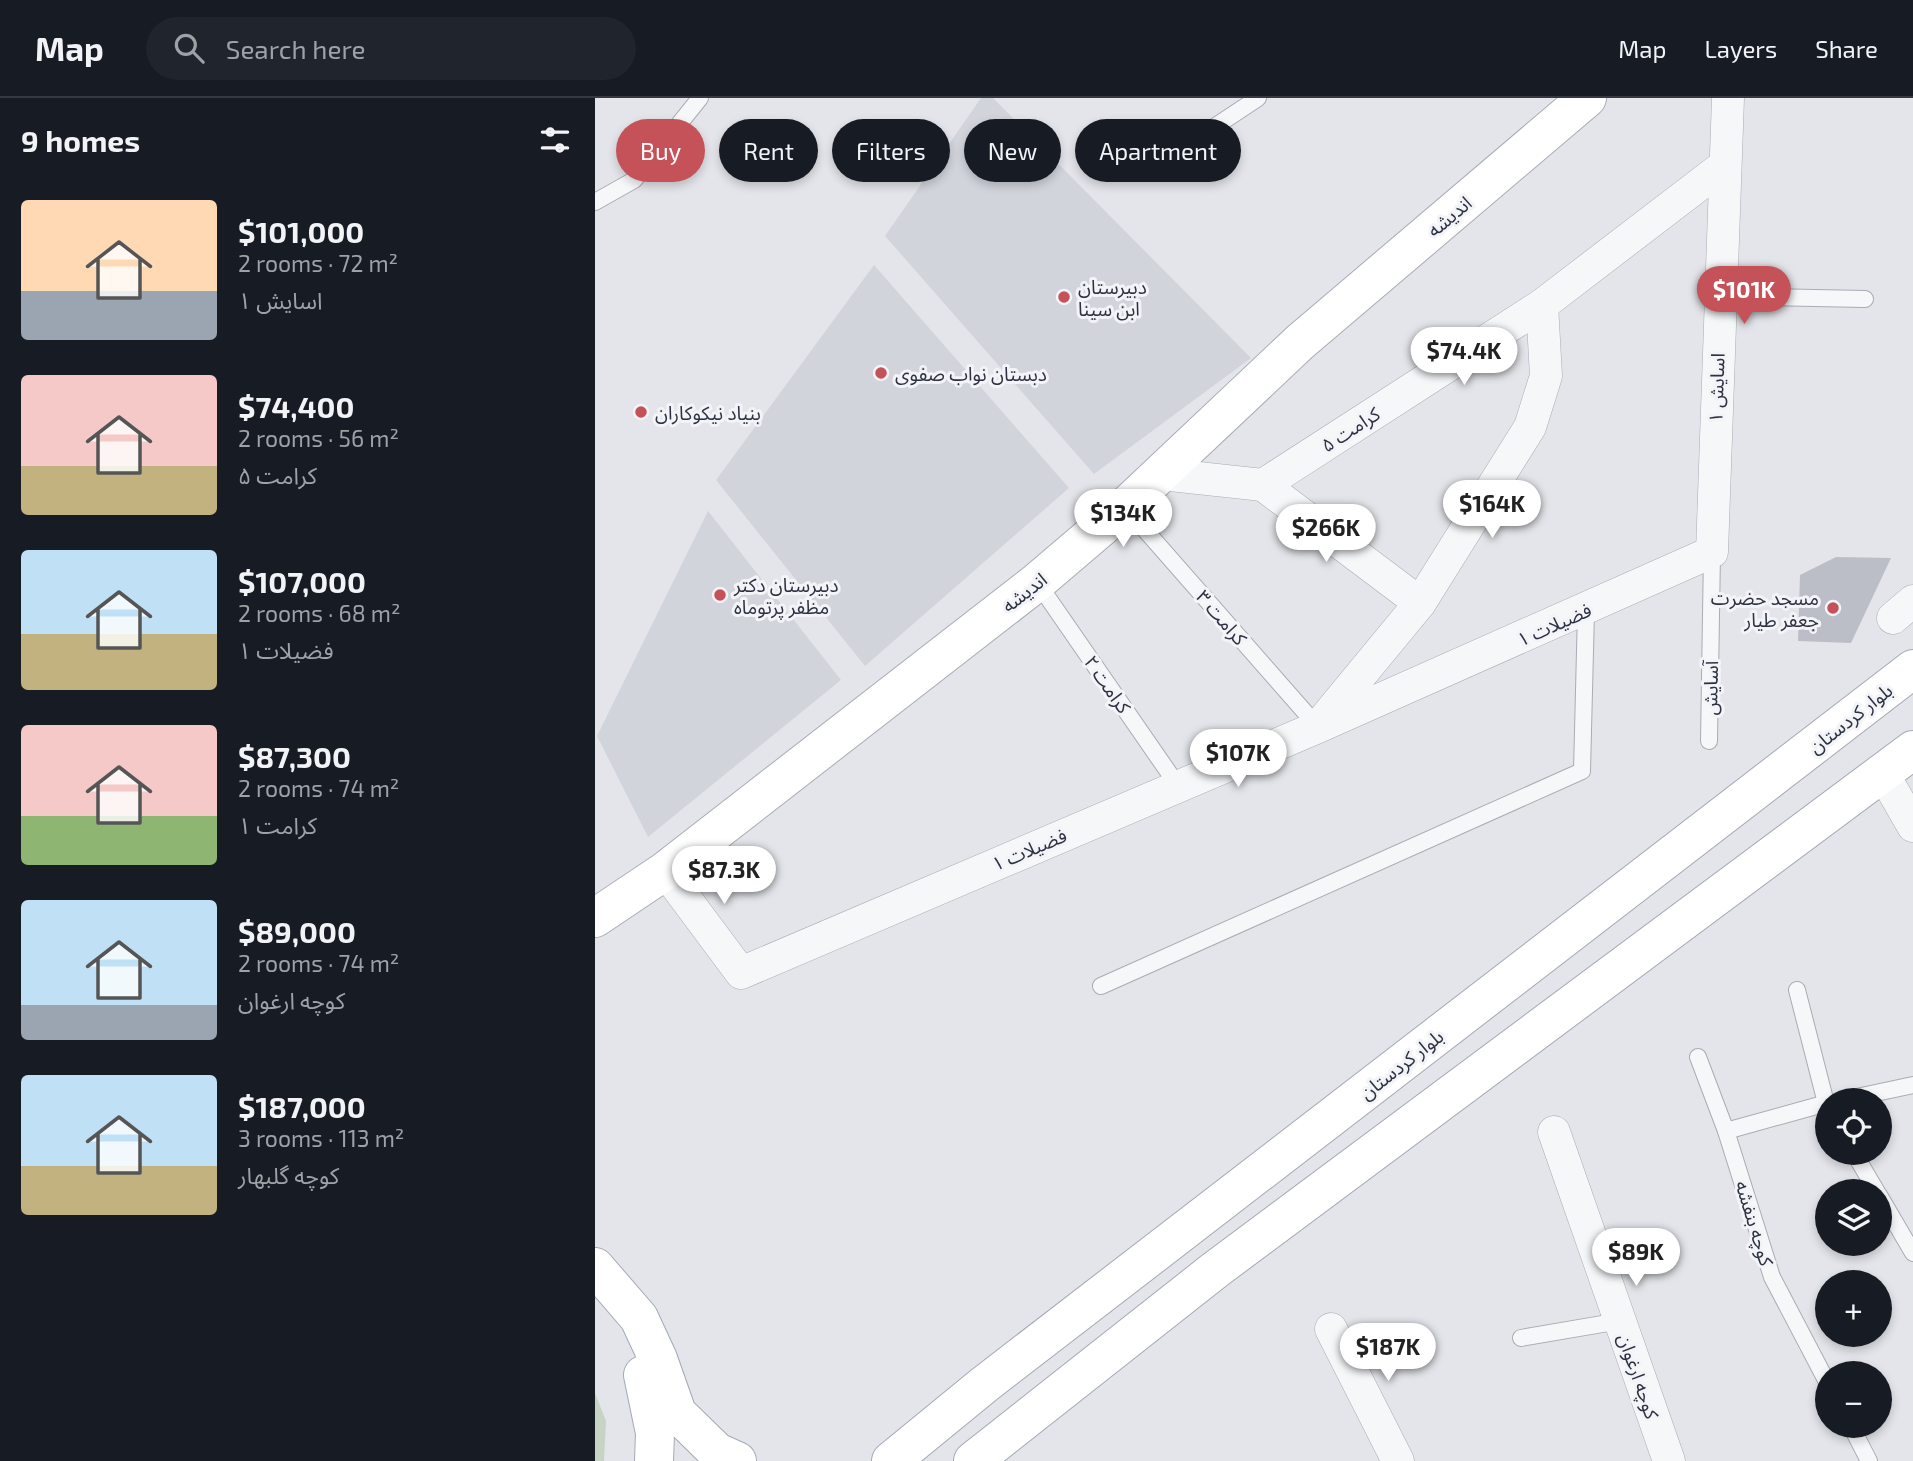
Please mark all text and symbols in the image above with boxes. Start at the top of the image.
search box [146,17,636,80]
text: Map [35,28,104,68]
icon: search [170,29,208,67]
text: Search here [226,33,365,64]
text: Map [1618,34,1666,63]
text: Layers [1704,34,1777,63]
text: Share [1815,34,1878,63]
chip: Buy [616,119,705,182]
chip: Rent [719,119,818,182]
chip: Filters [832,119,950,182]
chip: New [964,119,1061,182]
chip: Apartment [1075,119,1241,182]
icon: filters [536,121,574,159]
text: 9 homes [21,122,140,158]
street label: اندیشه [1422,191,1476,241]
text: $101,000 [238,213,364,249]
icon: home [77,228,161,312]
text: 2 rooms · 72 m² [238,249,398,277]
pin: $101K [1695,266,1793,326]
place label: دبیرستان ابن سینا [1078,275,1147,321]
text: $101K [1713,275,1775,303]
text: اسایش ۱ [238,286,323,314]
marker: دبیرستان ابن سینا [1056,289,1072,305]
pin: $74.4K [1407,328,1521,387]
text: $74.4K [1427,336,1501,364]
street label: اسایش ۱ [1703,353,1730,423]
place label: دبستان نواب صفوی [895,362,1047,386]
marker: دبستان نواب صفوی [873,365,889,381]
text: $74,400 [238,388,354,424]
place label: بنیاد نیکوکاران [655,401,761,425]
street label: کرامت ۵ [1316,401,1385,457]
icon: home [77,403,161,487]
marker: بنیاد نیکوکاران [633,404,649,420]
text: 2 rooms · 56 m² [238,424,399,452]
text: کرامت ۵ [238,461,317,489]
pin: $164K [1443,480,1541,540]
text: $164K [1459,489,1525,517]
pin: $134K [1074,490,1172,549]
text: $134K [1090,498,1156,526]
pin: $266K [1277,504,1375,564]
text: $266K [1292,513,1360,541]
text: $107,000 [238,563,366,599]
street label: اندیشه [997,567,1051,617]
place label: دبیرستان دکتر مظفر پرتوماه [733,573,838,620]
icon: home [77,578,161,662]
street label: کرامت ۳ [1191,585,1253,651]
place label: مسجد حضرت جعفر طیار [1711,586,1819,632]
marker: دبیرستان دکتر مظفر پرتوماه [712,587,728,603]
street label: فضیلات ۱ [1513,597,1595,651]
text: 2 rooms · 68 m² [238,599,401,627]
marker: مسجد حضرت جعفر طیار [1825,600,1841,616]
text: فضیلات ۱ [238,636,334,664]
street label: کرامت ۲ [1079,651,1137,719]
street label: آسایش [1698,659,1723,716]
street label: بلوار کردستان [1804,678,1897,759]
pin: $107K [1189,730,1287,789]
text: $87,300 [238,738,351,774]
text: $107K [1206,738,1270,766]
icon: home [77,753,161,837]
text: 2 rooms · 74 m² [238,774,399,802]
text: کرامت ۱ [238,811,317,839]
street label: فضیلات ۱ [988,823,1070,875]
pin: $87.3K [667,846,781,906]
text: $87.3K [688,855,760,883]
text: $89,000 [238,913,356,949]
icon: home [77,928,161,1012]
text: 2 rooms · 74 m² [238,949,399,977]
text: کوچه ارغوان [238,986,345,1014]
street label: بلوار کردستان [1355,1024,1448,1105]
text: $187,000 [238,1088,366,1124]
map controls [1815,1088,1892,1438]
button: locate [1815,1088,1892,1165]
icon: home [77,1103,161,1187]
text: 3 rooms · 113 m² [238,1124,404,1152]
text: کوچه گلبهار [238,1161,339,1189]
street label: کوچه بنفشه [1729,1178,1779,1270]
button: layers [1815,1179,1892,1256]
pin: $89K [1595,1228,1677,1288]
text: $89K [1608,1237,1664,1265]
button: + [1815,1270,1892,1347]
pin: $187K [1339,1324,1437,1383]
street label: کوچه ارغوان [1612,1330,1665,1423]
text: $187K [1356,1332,1420,1360]
button: − [1815,1361,1892,1438]

